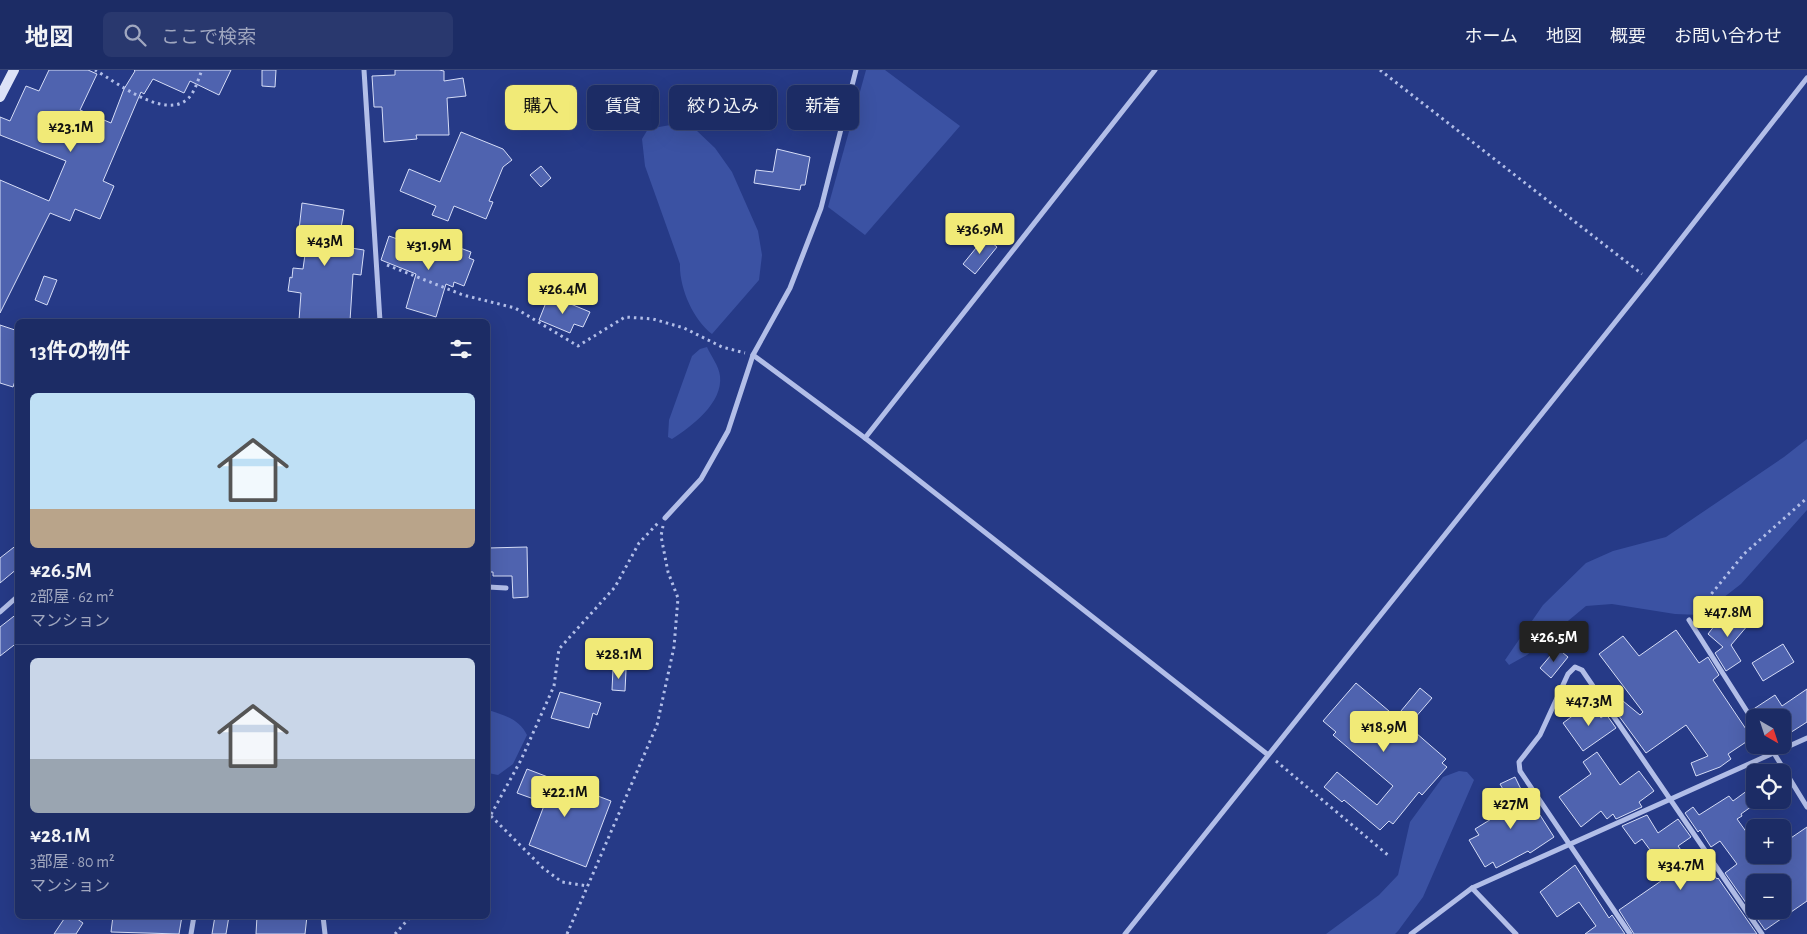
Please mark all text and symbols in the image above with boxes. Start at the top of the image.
search box [103,12,453,57]
icon: search [121,21,149,49]
text: 地図 [25,26,73,50]
text: ここで検索 [161,28,256,47]
text: ホーム [1465,28,1518,46]
text: 地図 [1546,28,1582,46]
text: 概要 [1610,28,1646,46]
text: お問い合わせ [1674,28,1782,46]
chip: 購入 [505,85,577,130]
chip: 賃貸 [587,85,659,130]
chip: 絞り込み [669,85,777,130]
chip: 新着 [787,85,859,130]
pin: ¥23.1M [30,111,112,153]
text: ¥23.1M [48,119,94,135]
pin: ¥36.9M [939,212,1021,255]
text: ¥36.9M [956,221,1004,237]
pin: ¥43M [295,224,355,267]
pin: ¥31.9M [388,228,470,271]
text: ¥43M [307,233,343,249]
text: ¥31.9M [406,237,452,253]
pin: ¥26.4M [522,272,604,315]
text: ¥26.4M [539,281,587,297]
icon: filters [447,335,475,363]
text: 13件の物件 [30,341,131,362]
icon: home [208,425,298,515]
text: ¥26.5M [30,560,92,581]
text: 2部屋 · 62 m² [30,589,114,605]
pin: ¥47.8M [1687,596,1769,638]
text: ¥47.8M [1704,604,1752,620]
text: マンション [30,613,110,629]
pin: ¥26.5M [1513,620,1595,663]
text: ¥26.5M [1530,629,1578,645]
pin: ¥28.1M [578,638,660,680]
text: ¥28.1M [596,646,642,662]
pin: ¥47.3M [1548,684,1630,727]
icon: home [208,691,298,781]
text: ¥47.3M [1566,693,1612,709]
north arrow [1746,709,1791,754]
map controls [1746,709,1791,919]
pin: ¥18.9M [1343,710,1425,753]
text: ¥18.9M [1361,719,1407,735]
button: locate [1746,764,1791,809]
pin: ¥22.1M [524,776,606,818]
text: ¥22.1M [542,784,588,800]
pin: ¥27M [1481,788,1541,830]
text: ¥27M [1493,796,1529,812]
button: + [1746,819,1791,864]
text: ¥28.1M [30,825,90,846]
pin: ¥34.7M [1640,848,1722,891]
text: 3部屋 · 80 m² [30,854,115,870]
text: ¥34.7M [1658,857,1704,873]
button: − [1746,874,1791,919]
text: マンション [30,878,110,894]

